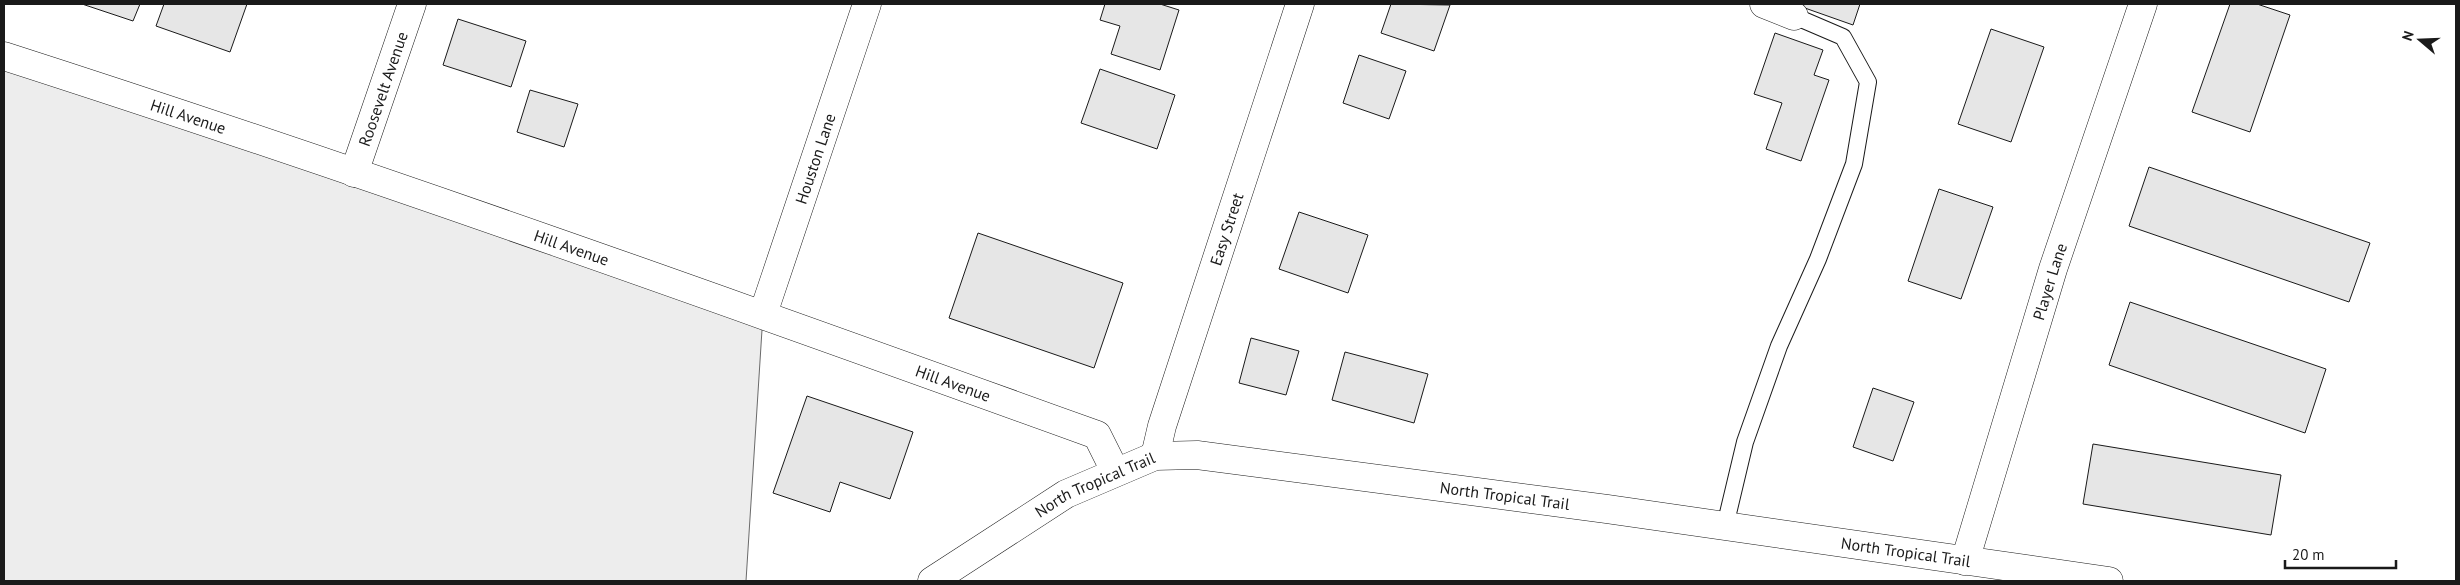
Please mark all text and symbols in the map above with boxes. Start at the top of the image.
north arrow [2395,15,2445,65]
text: N [2398,28,2418,43]
street label: Roosevelt Avenue [354,29,412,149]
street label: Hill Avenue [148,95,229,138]
street label: Houston Lane [791,111,840,206]
street label: Easy Street [1205,190,1248,268]
street label: Hill Avenue [531,225,612,270]
street label: Player Lane [2028,240,2071,322]
street label: Hill Avenue [913,361,993,406]
street label: North Tropical Trail [1031,447,1158,521]
street label: North Tropical Trail [1439,477,1571,514]
street label: North Tropical Trail [1840,533,1972,571]
scale bar [2285,538,2396,570]
text: 20 m [2292,545,2325,564]

